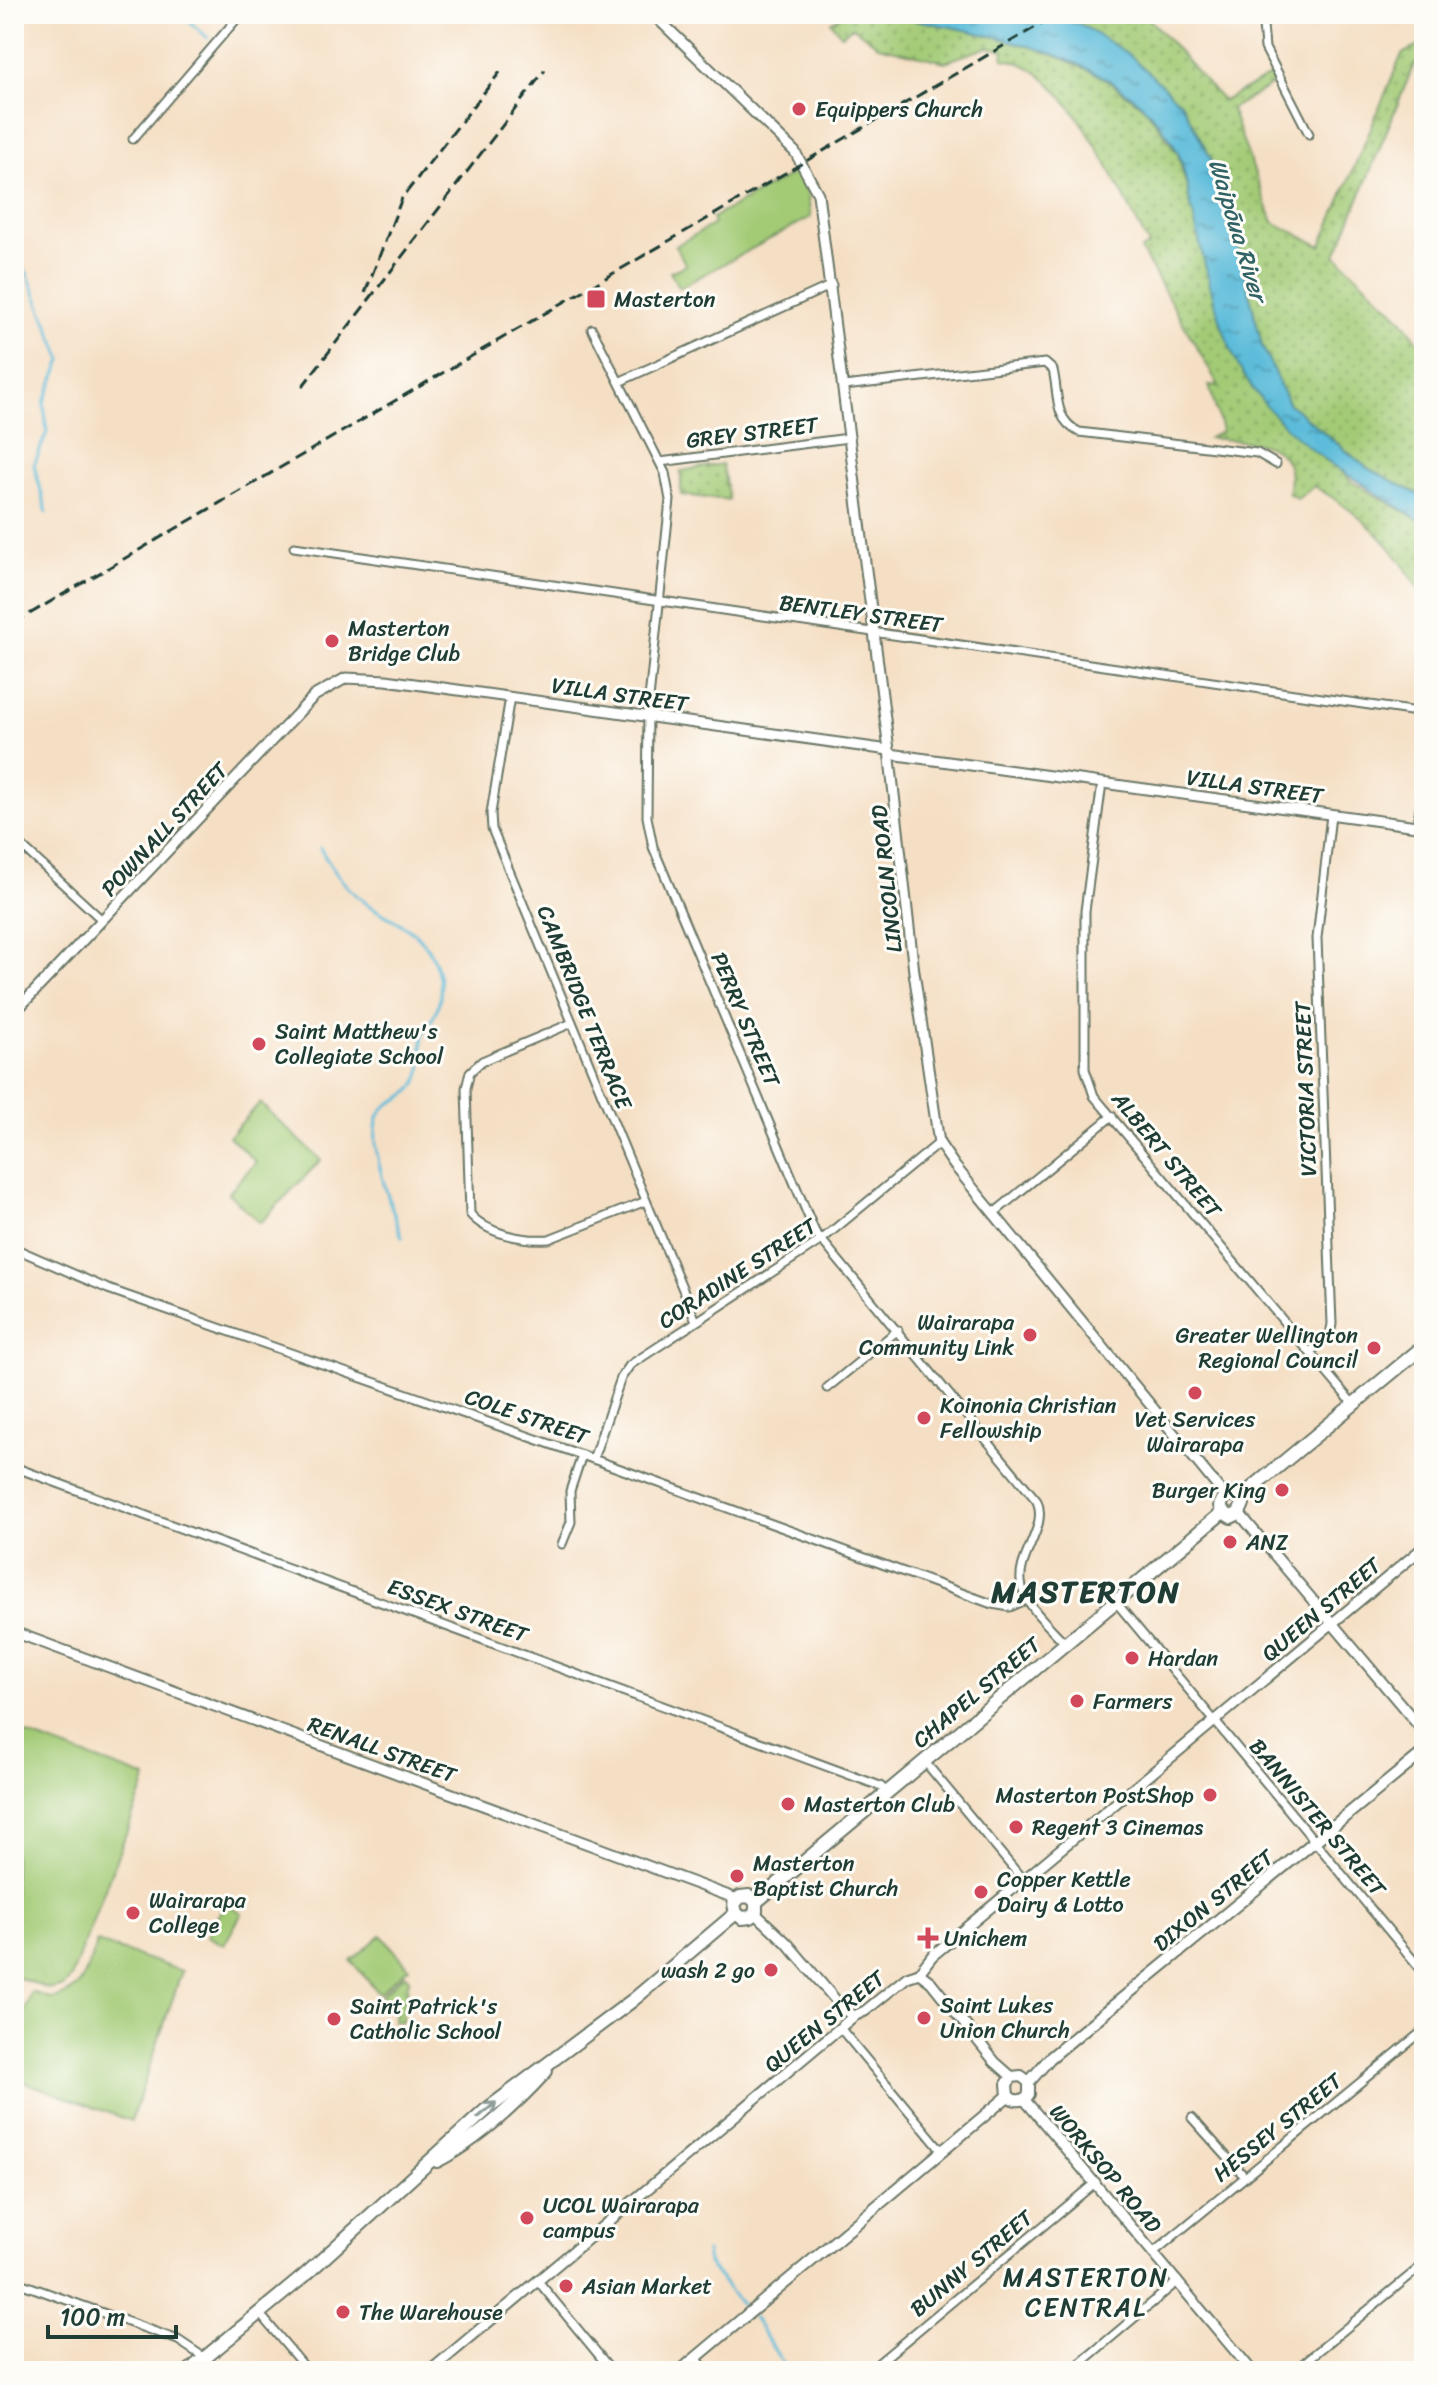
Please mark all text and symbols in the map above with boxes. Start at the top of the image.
place label: Equippers Church [815,90,983,129]
marker: Equippers Church [790,100,808,118]
water label: Waipōua River [1196,154,1281,310]
place label: Masterton [614,280,716,319]
marker: Masterton [585,288,607,310]
street label: GREY STREET [684,405,822,460]
street label: BENTLEY STREET [777,583,946,644]
place label: Masterton Bridge Club [348,609,460,673]
marker: Masterton Bridge Club [323,632,341,650]
street label: VILLA STREET [549,666,692,724]
street label: POWNALL STREET [91,752,238,906]
street label: VILLA STREET [1184,758,1327,816]
street label: LINCOLN ROAD [859,802,914,955]
street label: CAMBRIDGE TERRACE [526,899,644,1117]
street label: PERRY STREET [700,946,792,1094]
street label: VICTORIA STREET [1283,999,1328,1177]
place label: Saint Matthew's Collegiate School [275,1012,444,1076]
marker: Saint Matthew's Collegiate School [250,1035,268,1053]
street label: ALBERT STREET [1101,1081,1233,1228]
street label: CORADINE STREET [650,1207,826,1340]
place label: Wairarapa Community Link [859,1303,1015,1367]
place label: Greater Wellington Regional Council [1176,1316,1359,1380]
marker: Wairarapa Community Link [1021,1326,1039,1344]
marker: Greater Wellington Regional Council [1365,1339,1383,1357]
street label: COLE STREET [460,1377,595,1456]
marker: Vet Services Wairarapa [1186,1384,1204,1402]
place label: Koinonia Christian Fellowship [940,1386,1117,1450]
place label: Vet Services Wairarapa [1135,1400,1256,1464]
marker: Koinonia Christian Fellowship [915,1409,933,1427]
place label: Burger King [1152,1471,1266,1510]
marker: Burger King [1273,1481,1291,1499]
place label: ANZ [1245,1523,1289,1562]
marker: ANZ [1221,1533,1239,1551]
street label: QUEEN STREET [1252,1546,1391,1672]
district label: MASTERTON [990,1565,1181,1619]
street label: ESSEX STREET [382,1567,535,1655]
street label: CHAPEL STREET [903,1626,1051,1758]
place label: Hardan [1148,1639,1218,1678]
marker: Hardan [1123,1649,1141,1667]
place label: Farmers [1093,1682,1173,1721]
marker: Farmers [1068,1692,1086,1710]
street label: RENALL STREET [302,1705,463,1795]
street label: BANNISTER STREET [1239,1729,1397,1907]
place label: Masterton PostShop [996,1776,1194,1815]
place label: Masterton Club [804,1785,955,1824]
marker: Masterton PostShop [1201,1786,1219,1804]
marker: Masterton Club [779,1795,797,1813]
place label: Regent 3 Cinemas [1032,1808,1203,1847]
marker: Regent 3 Cinemas [1007,1818,1025,1836]
street label: DIXON STREET [1144,1838,1284,1962]
place label: Masterton Baptist Church [753,1844,898,1908]
place label: Copper Kettle Dairy & Lotto [997,1860,1131,1924]
marker: Masterton Baptist Church [728,1867,746,1885]
place label: Wairarapa College [149,1881,247,1945]
marker: Copper Kettle Dairy & Lotto [972,1883,990,1901]
marker: Wairarapa College [124,1904,142,1922]
place label: Unichem [944,1919,1027,1958]
marker: Unichem [919,1929,937,1947]
place label: wash 2 go [661,1951,755,1990]
street label: QUEEN STREET [755,1959,895,2083]
marker: wash 2 go [762,1961,780,1979]
place label: Saint Lukes Union Church [940,1986,1070,2050]
place label: Saint Patrick's Catholic School [350,1987,502,2051]
marker: Saint Lukes Union Church [915,2009,933,2027]
marker: Saint Patrick's Catholic School [325,2010,343,2028]
street label: HESSEY STREET [1204,2062,1352,2192]
street label: WORKSOP ROAD [1039,2095,1172,2243]
one-way arrow [476,2101,496,2119]
place label: UCOL Wairarapa campus [543,2186,700,2250]
street label: BUNNY STREET [901,2199,1043,2327]
marker: UCOL Wairarapa campus [518,2209,536,2227]
district label: MASTERTON CENTRAL [1003,2254,1169,2330]
place label: Asian Market [581,2267,712,2306]
marker: Asian Market [557,2277,575,2295]
scale bar [48,2289,176,2339]
place label: The Warehouse [359,2293,503,2332]
text: 100 m [60,2296,125,2338]
marker: The Warehouse [334,2303,352,2321]

